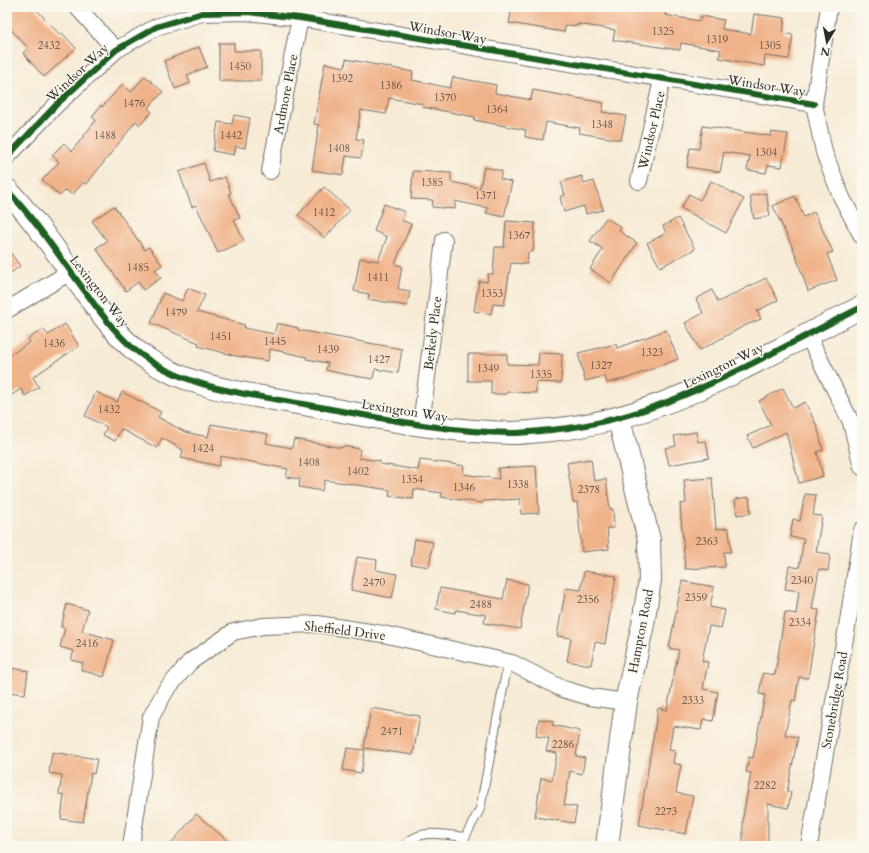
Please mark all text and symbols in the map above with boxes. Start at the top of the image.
street label: Windsor Way [406,17,488,49]
north arrow [807,22,847,62]
house number: 1325 [652,24,674,39]
house number: 1319 [706,32,729,47]
house number: 2432 [38,38,61,53]
house number: 1305 [759,38,781,53]
street label: Windsor Way [42,39,113,107]
text: N [819,43,831,60]
street label: Ardmore Place [269,52,303,136]
house number: 1450 [229,59,252,74]
house number: 1392 [331,71,354,86]
street label: Windsor Way [726,71,807,101]
house number: 1386 [380,78,403,93]
street label: Windsor Place [634,89,670,172]
house number: 1370 [434,90,457,105]
house number: 1476 [123,96,146,111]
house number: 1364 [486,102,509,117]
house number: 1348 [591,117,613,132]
house number: 1488 [94,128,116,143]
house number: 1442 [220,128,243,143]
house number: 1408 [328,141,350,156]
house number: 1304 [755,145,778,160]
house number: 1385 [421,175,443,190]
house number: 1371 [475,188,497,203]
house number: 1412 [313,205,336,220]
house number: 1367 [508,228,531,243]
street label: Lexington Way [65,252,133,332]
house number: 1485 [127,260,149,275]
house number: 1411 [367,270,389,285]
house number: 1353 [481,286,504,301]
street label: Berkely Place [420,295,446,371]
house number: 1479 [165,305,188,320]
house number: 1451 [210,329,232,344]
house number: 1445 [264,334,286,349]
house number: 1436 [43,336,66,351]
street label: Lexington Way [680,339,767,393]
house number: 1439 [317,342,340,357]
house number: 1323 [641,345,664,360]
house number: 1427 [368,352,391,367]
house number: 1327 [590,358,613,373]
house number: 1349 [477,361,500,376]
house number: 1335 [530,367,552,382]
street label: Lexington Way [360,395,450,427]
house number: 1432 [98,402,121,417]
house number: 1424 [192,441,215,456]
house number: 1408 [298,455,320,470]
house number: 1402 [347,464,370,479]
house number: 1354 [401,472,424,487]
house number: 1338 [507,477,529,492]
house number: 1346 [453,480,476,495]
house number: 2378 [578,482,600,497]
house number: 2363 [696,534,719,549]
house number: 2340 [791,573,814,588]
house number: 2470 [363,575,386,590]
street label: Hampton Road [624,588,658,675]
house number: 2359 [685,590,708,605]
house number: 2356 [577,592,600,607]
house number: 2488 [470,597,492,612]
house number: 2334 [789,615,812,630]
street label: Sheffield Drive [303,617,387,645]
house number: 2416 [76,636,99,651]
street label: Stonebridge Road [818,650,852,750]
house number: 2333 [682,693,705,708]
house number: 2471 [381,724,403,739]
house number: 2286 [552,737,575,752]
house number: 2282 [754,778,777,793]
house number: 2273 [655,804,678,819]

